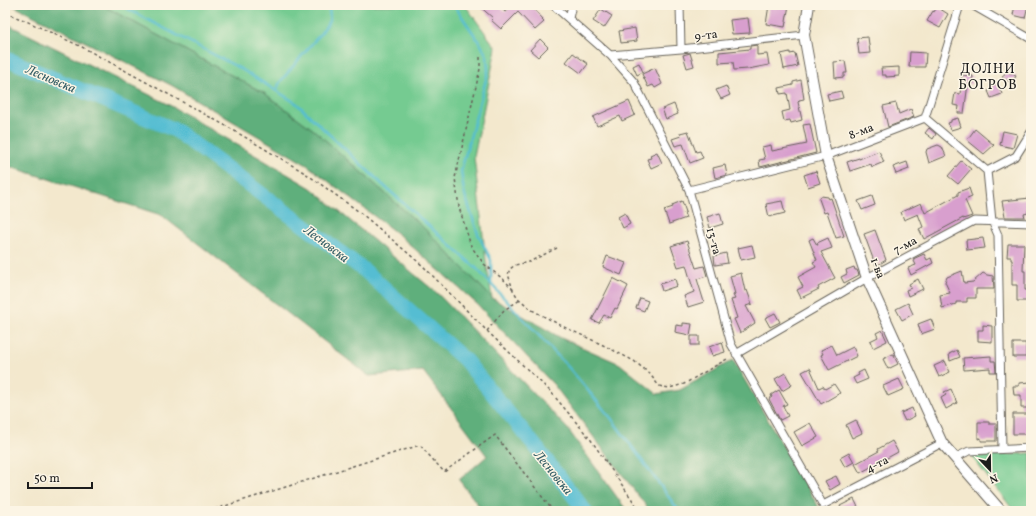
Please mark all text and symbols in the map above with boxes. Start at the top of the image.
street label: 9-та [694,27,719,45]
district label: ДОЛНИ БОГРОВ [958,60,1018,95]
water label: Лесновска [22,61,78,98]
street label: 8-ма [847,120,876,144]
water label: Лесновска [299,221,352,268]
street label: 13-та [702,226,724,257]
street label: 7-ма [891,233,920,259]
street label: 1-ва [866,256,888,281]
water label: Лесновска [528,446,576,499]
north arrow [970,450,1010,490]
street label: 4-та [863,452,892,477]
scale bar [28,464,92,490]
text: N [987,469,1000,486]
text: 50 m [34,471,60,487]

